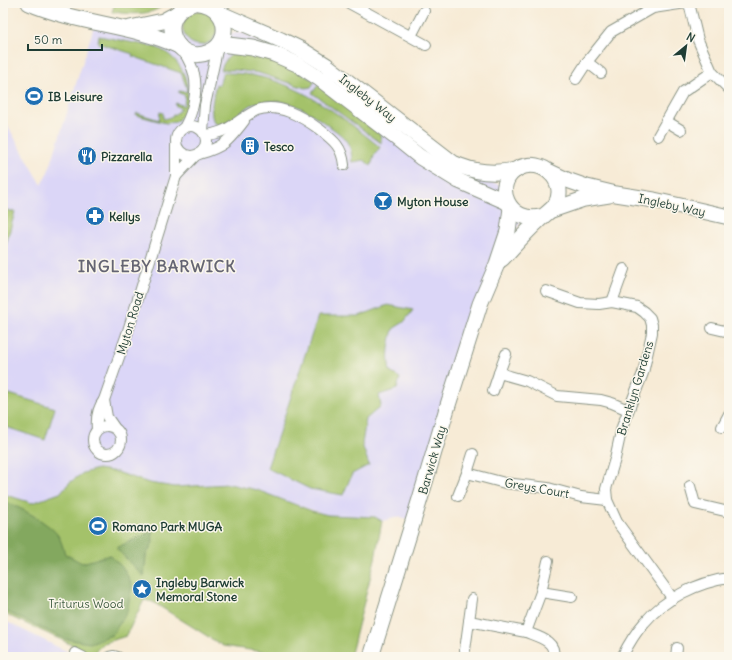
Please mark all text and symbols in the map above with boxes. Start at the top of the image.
scale bar [28,26,102,52]
north arrow [666,26,706,66]
text: N [684,29,698,45]
text: 50 m [34,32,63,47]
street label: Ingleby Way [336,71,400,125]
sports icon: IB Leisure [23,85,45,107]
place label: IB Leisure [48,89,103,104]
building icon: Tesco [239,135,261,157]
place label: Tesco [264,139,294,154]
restaurant icon: Pizzarella [76,145,98,167]
place label: Pizzarella [101,149,153,164]
bar icon: Myton House [372,190,394,212]
street label: Ingleby Way [637,191,707,219]
place label: Myton House [397,194,469,210]
pharmacy icon: Kellys [84,205,106,227]
place label: Kellys [109,209,141,225]
district label: INGLEBY BARWICK [78,256,236,276]
street label: Myton Road [113,290,147,356]
street label: Branklyn Gardens [613,339,657,437]
street label: Barwick Way [415,424,449,496]
street label: Greys Court [504,475,570,501]
sports icon: Romano Park MUGA [87,515,109,537]
place label: Romano Park MUGA [112,519,222,534]
place label: Ingleby Barwick Memoral Stone [156,575,244,604]
place icon: Ingleby Barwick Memoral Stone [131,578,153,600]
park label: Triturus Wood [48,596,124,611]

